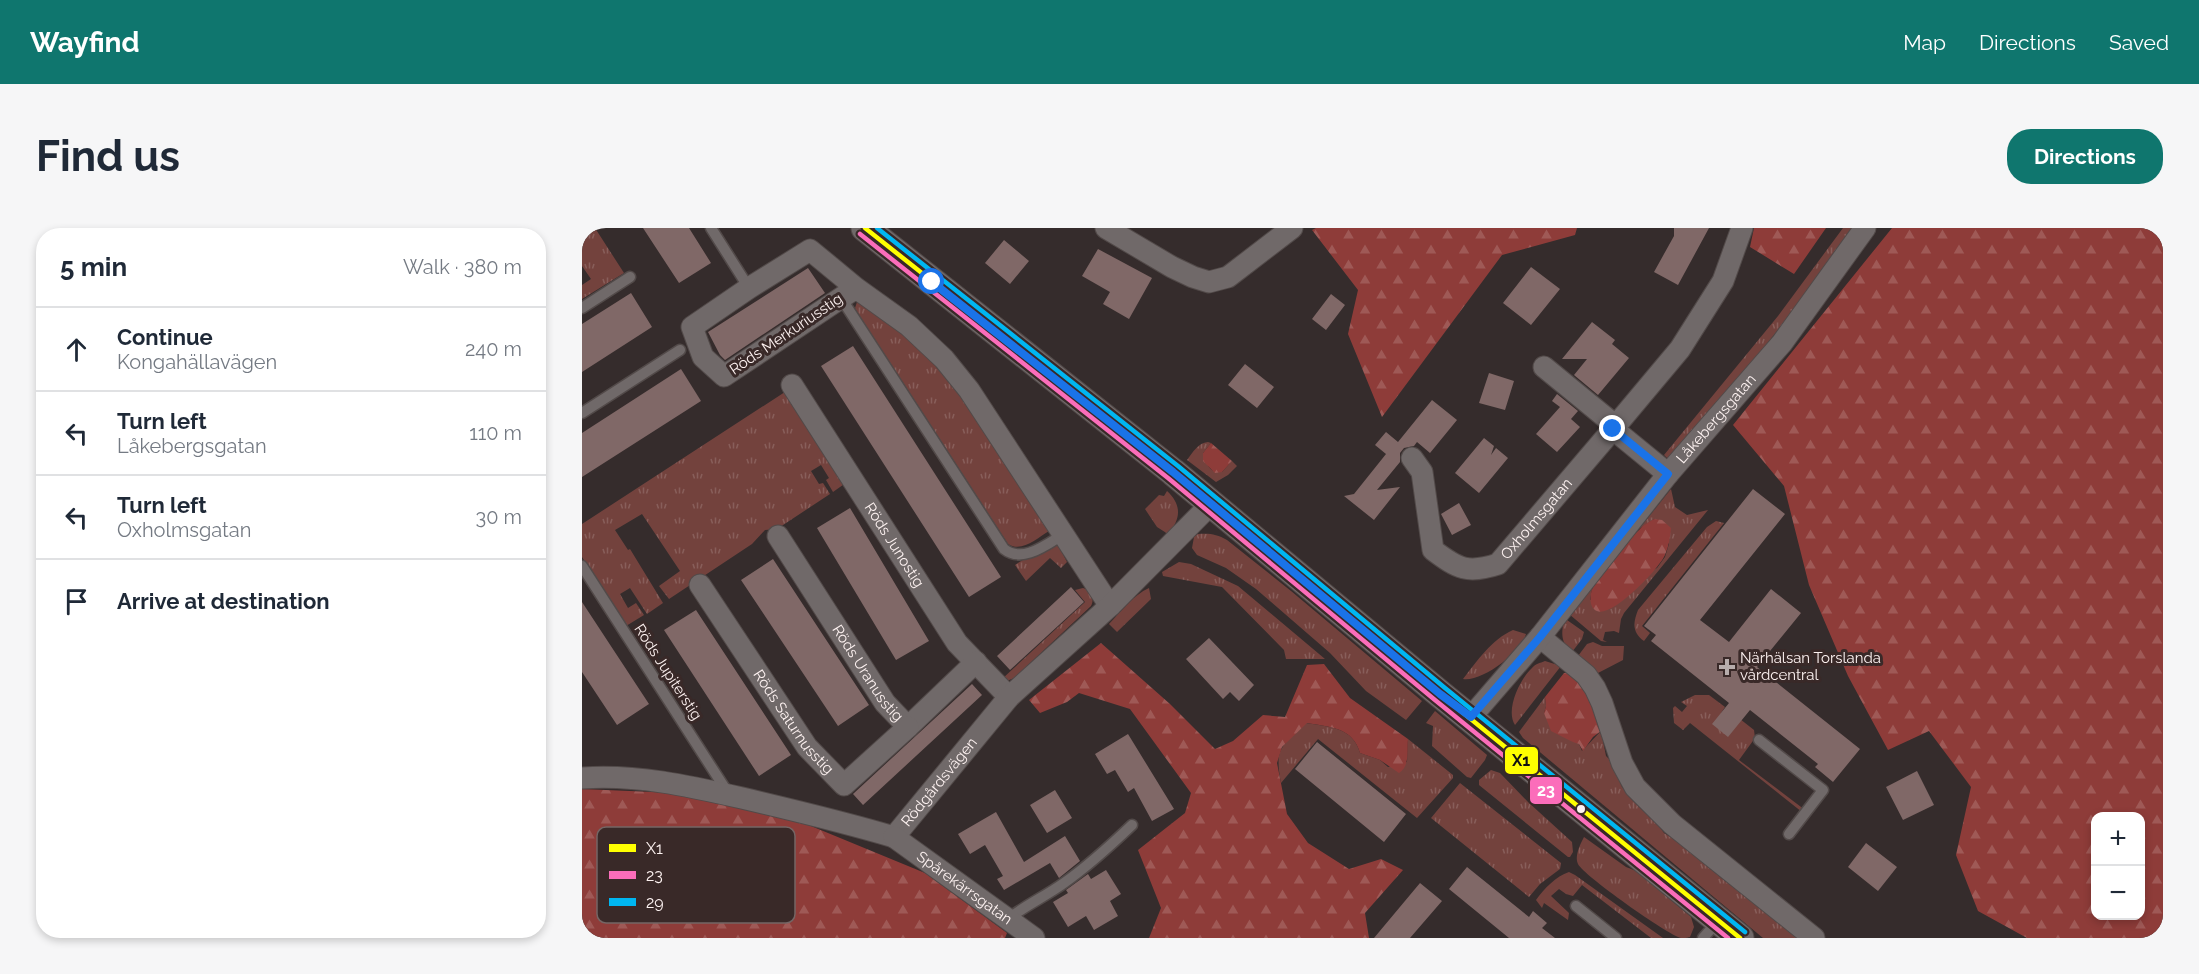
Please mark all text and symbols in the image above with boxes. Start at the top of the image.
text: Wayfind [30,26,140,59]
text: Map [1903,30,1946,55]
text: Directions [1979,30,2076,55]
text: Saved [2109,30,2169,55]
button: Directions [2007,129,2163,184]
text: Find us [36,132,180,181]
text: 5 min [60,252,127,282]
text: Walk · 380 m [403,255,522,279]
route start [918,268,944,294]
street label: Röds Merkuriusstig [726,290,846,378]
text: Continue [117,324,213,350]
icon: ahead [60,333,93,366]
text: 240 m [465,337,522,361]
text: Kongahällavägen [117,350,277,374]
street label: Låkebergsgatan [1672,371,1760,467]
text: Turn left [117,408,207,434]
route end [1599,415,1625,441]
icon: left [60,417,93,450]
text: 110 m [469,421,522,445]
text: Låkebergsgatan [117,434,267,458]
street label: Oxholmsgatan [1497,475,1576,563]
text: Turn left [117,492,207,518]
street label: Röds Junostig [861,499,928,591]
icon: left [60,501,93,534]
text: 30 m [476,505,522,529]
text: Oxholmsgatan [117,518,251,542]
icon: arrive [60,585,93,618]
text: Arrive at destination [117,588,330,614]
street label: Röds Jupiterstig [630,621,706,723]
street label: Röds Uranusstig [828,622,907,725]
place label: Närhälsan Torslanda vårdcentral [1740,649,1881,684]
marker: Närhälsan Torslanda vårdcentral [1718,658,1736,676]
street label: Röds Saturnusstig [749,666,837,778]
street label: Rödgårdsvägen [897,734,981,830]
line badge: X1 [1504,746,1539,775]
text: X1 [1511,751,1530,770]
line badge: 23 [1529,776,1563,805]
text: 23 [1537,781,1555,800]
unlabelled marker [1575,803,1587,815]
map controls [2091,812,2145,920]
button: + [2091,812,2145,866]
legend [597,827,795,923]
text: X1 [646,839,663,858]
street label: Spårekärrsgatan [913,847,1016,928]
text: 23 [646,866,663,885]
button: − [2091,866,2145,920]
text: 29 [646,893,664,912]

